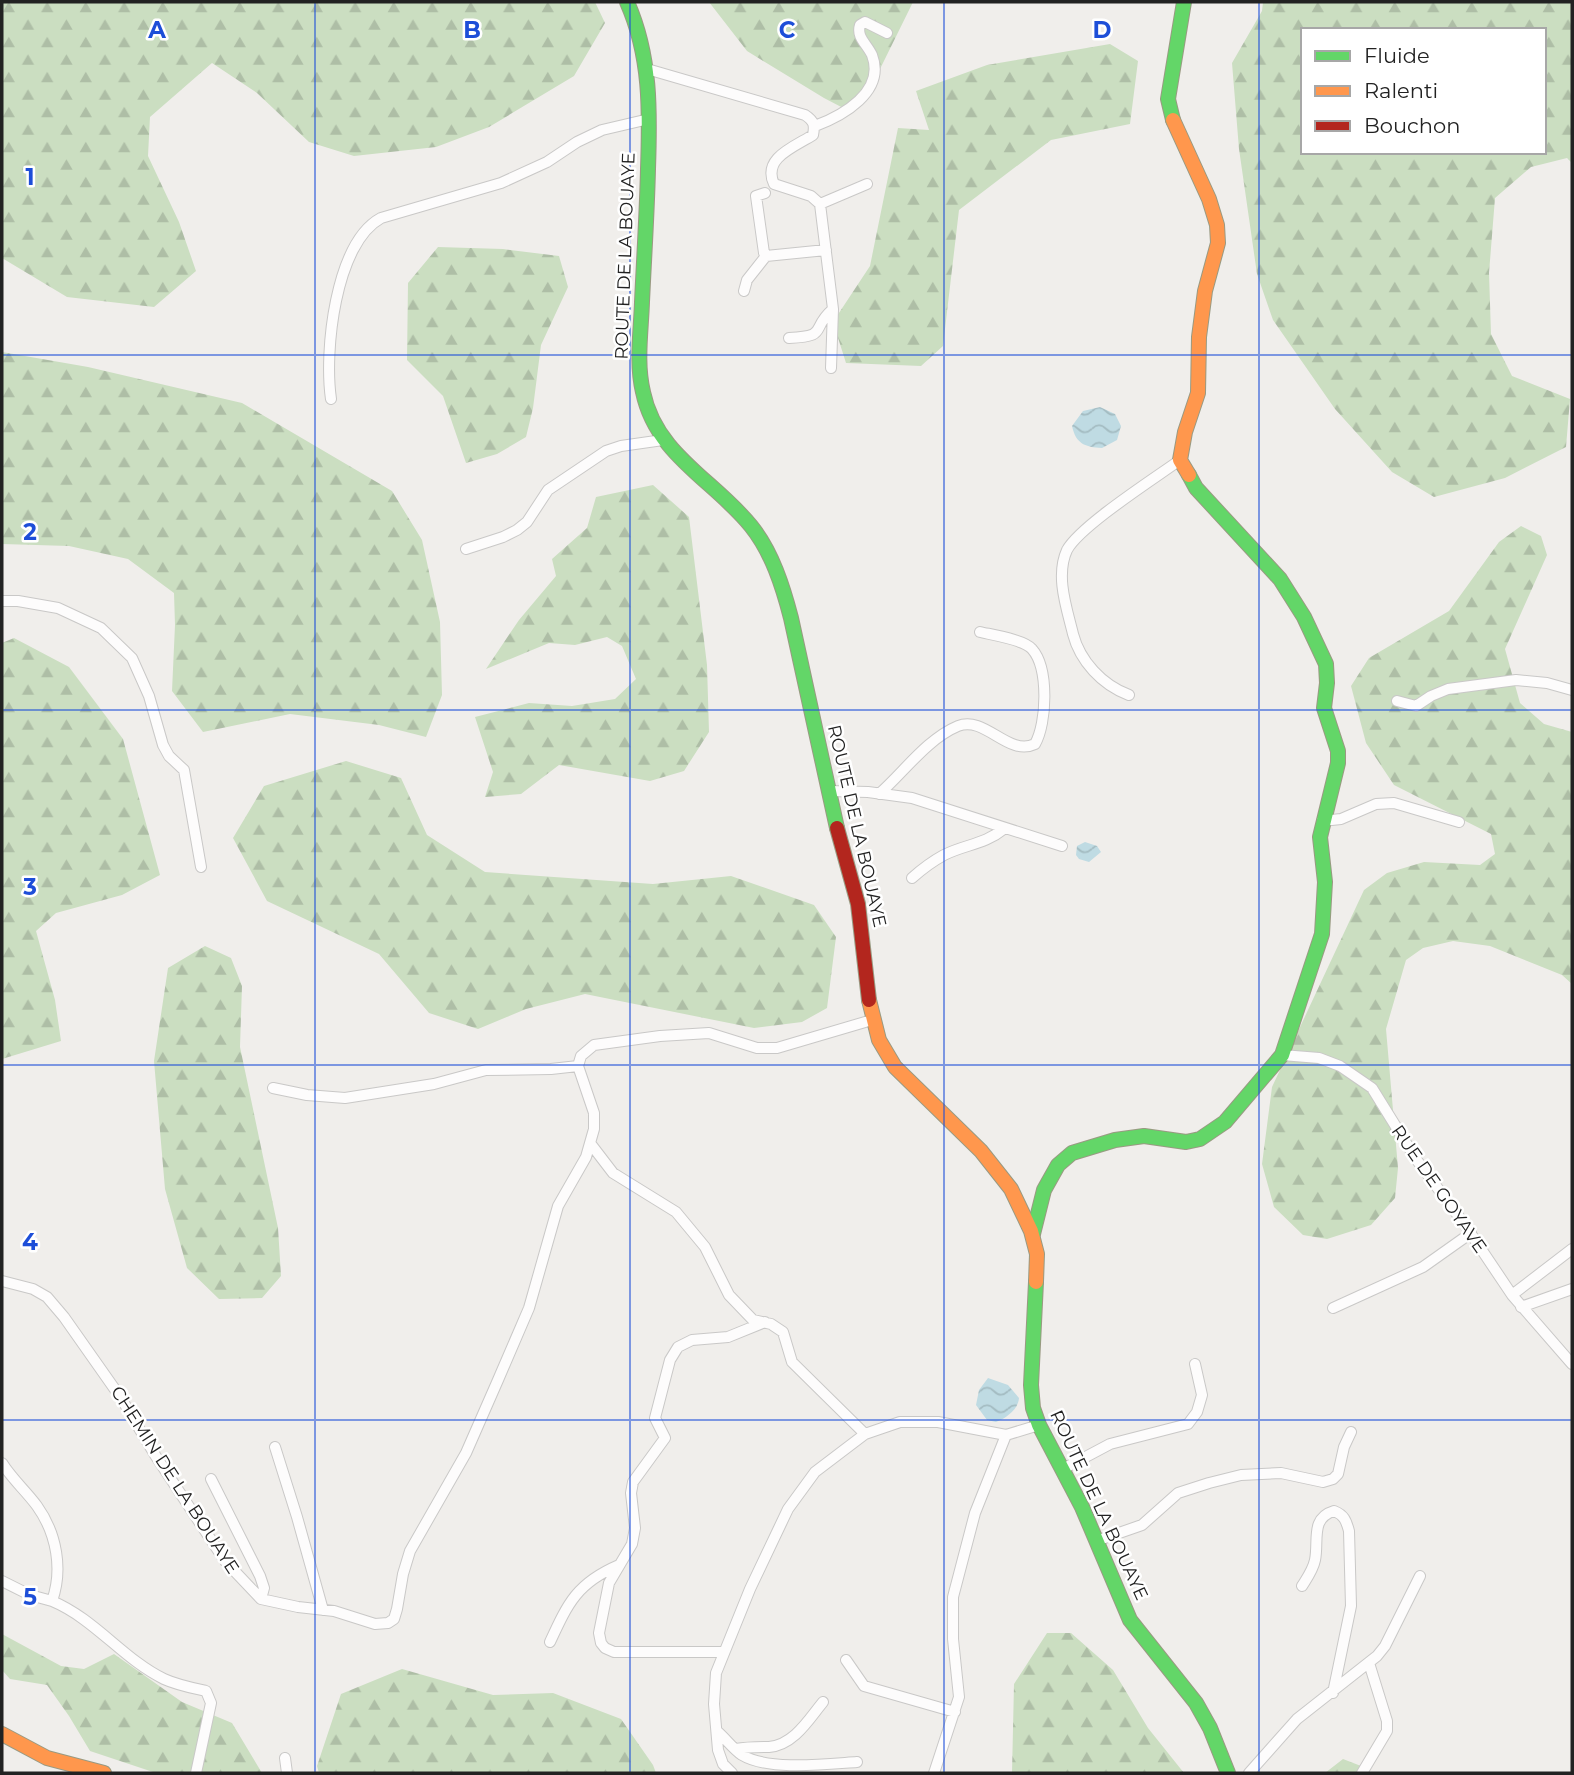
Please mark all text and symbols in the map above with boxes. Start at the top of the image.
text: A [147,16,166,44]
text: B [463,16,481,44]
text: C [779,16,796,44]
text: D [1093,16,1112,44]
legend [1301,28,1546,154]
text: Fluide [1364,43,1430,68]
text: Ralenti [1364,78,1438,103]
text: Bouchon [1364,113,1460,138]
street label: ROUTE DE LA BOUAYE [610,152,640,360]
text: 1 [25,163,35,191]
text: 2 [23,518,37,546]
street label: ROUTE DE LA BOUAYE [823,723,891,929]
text: 3 [22,873,37,901]
street label: RUE DE GOYAVE [1387,1121,1491,1257]
text: 4 [22,1228,38,1256]
street label: CHEMIN DE LA BOUAYE [106,1382,244,1578]
street label: ROUTE DE LA BOUAYE [1045,1407,1153,1603]
text: 5 [23,1583,37,1611]

